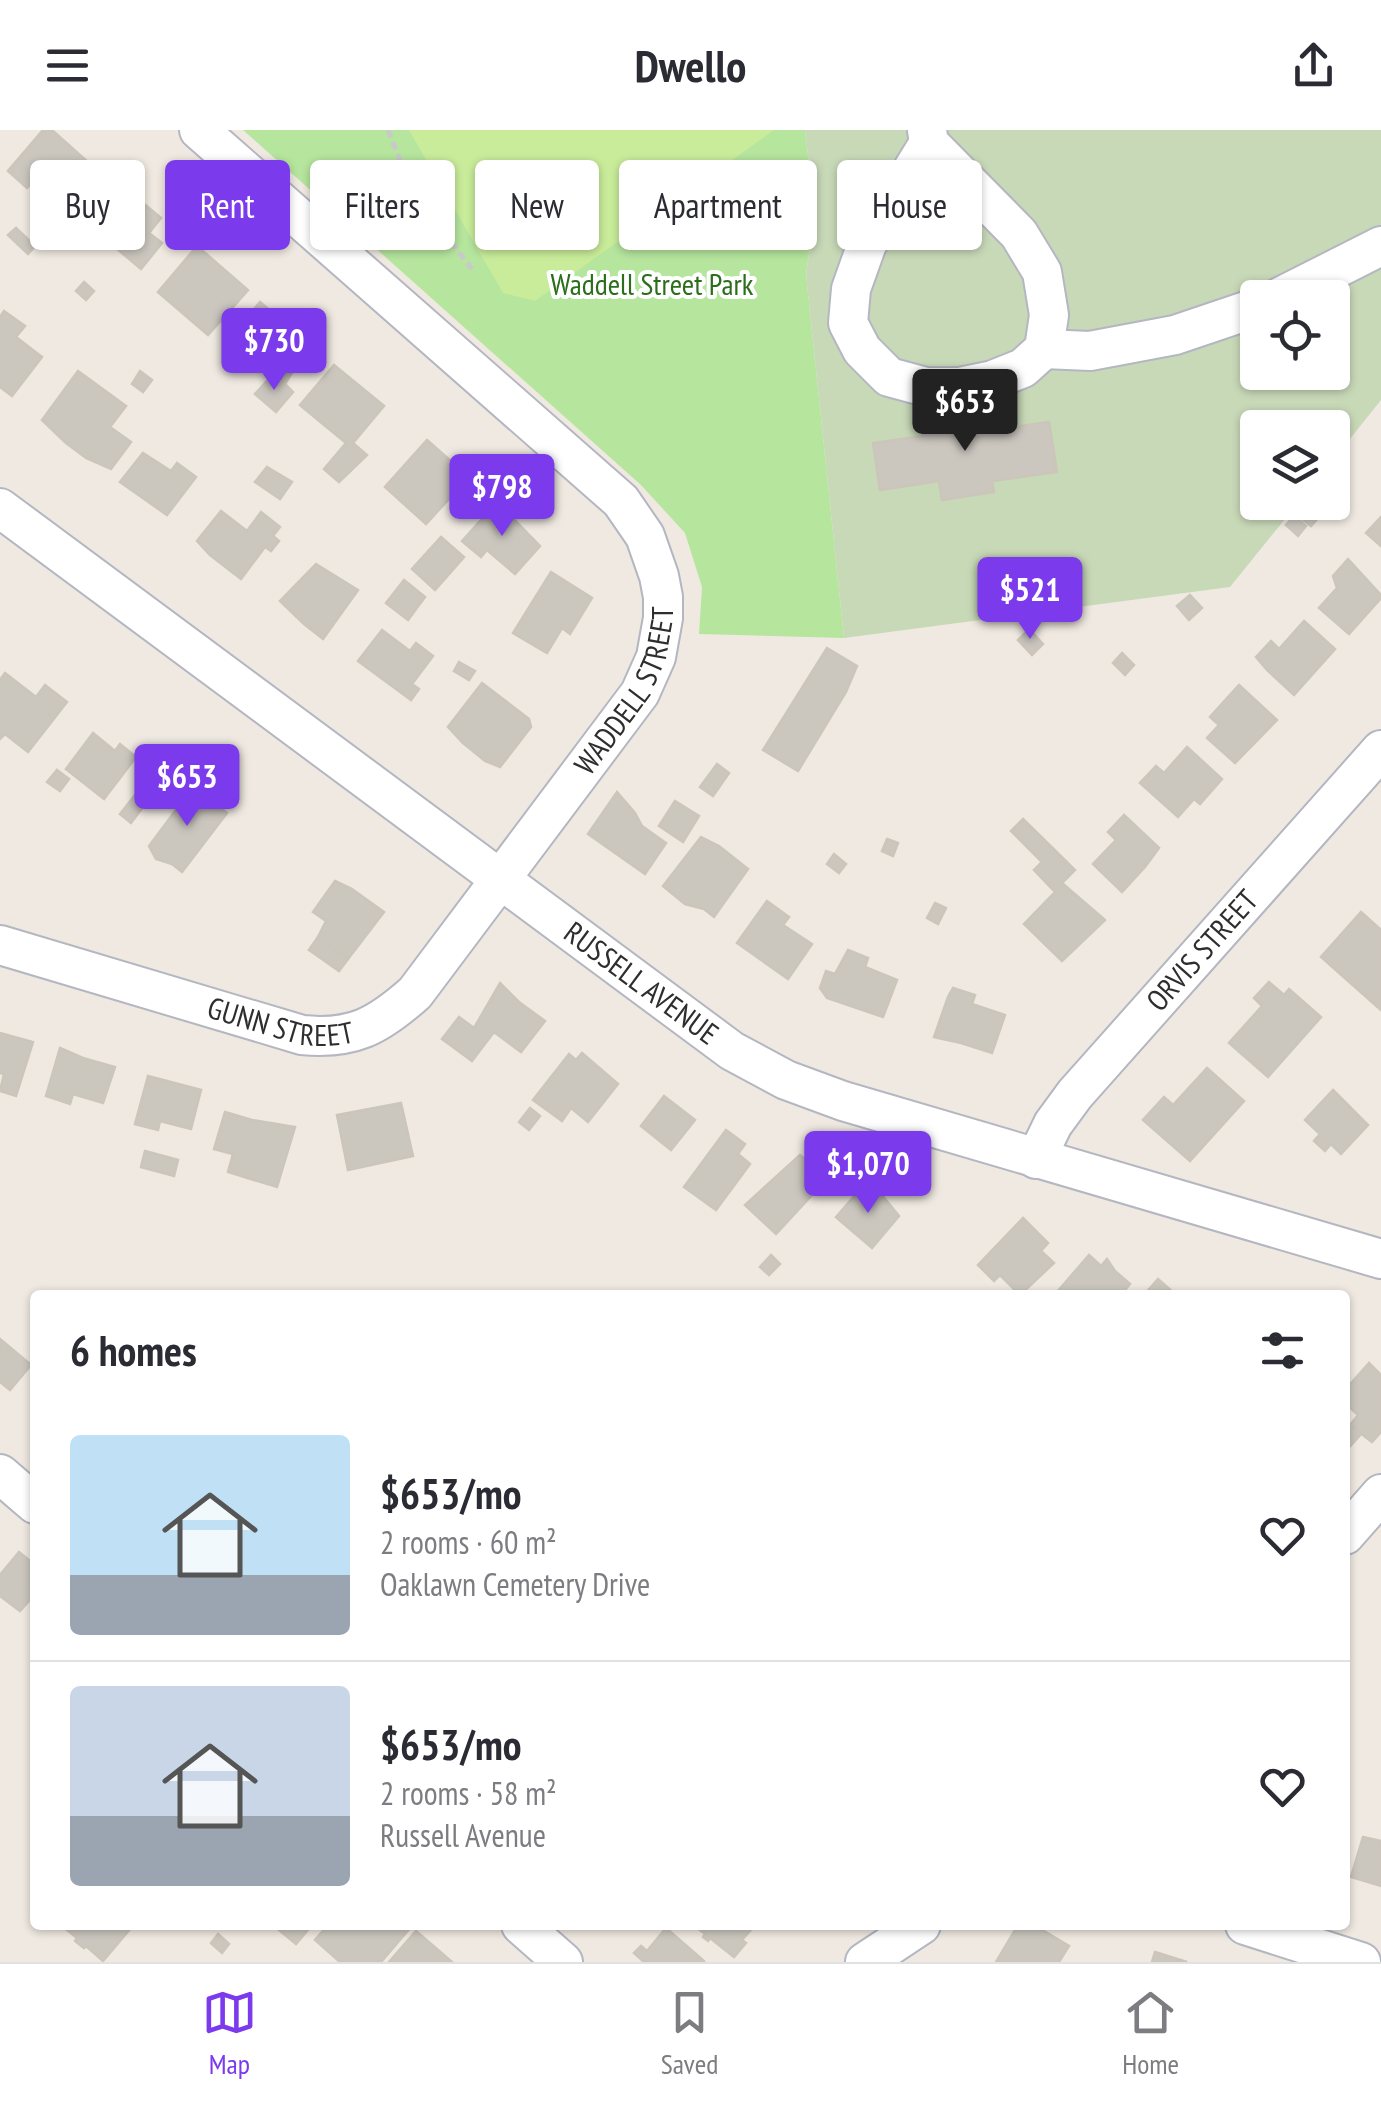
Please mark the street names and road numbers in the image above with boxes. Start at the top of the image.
street label: WADDELL STREET [565,606,681,782]
street label: ORVIS STREET [1137,881,1266,1019]
street label: RUSSELL AVENUE [557,912,727,1052]
street label: GUNN STREET [203,987,357,1054]

